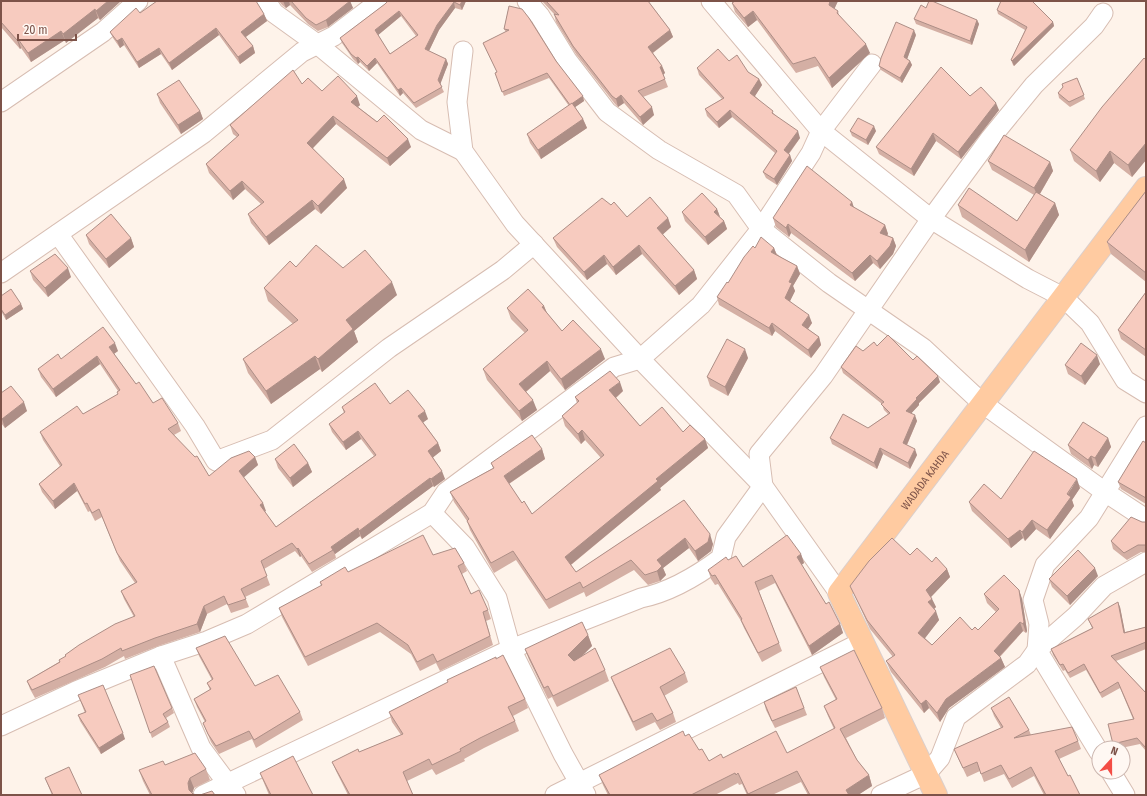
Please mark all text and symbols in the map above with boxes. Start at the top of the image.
scale bar [18,16,76,42]
text: 20 m [24,23,48,37]
street label: WADADA KAHDA [898,447,952,512]
north arrow [1091,740,1131,780]
text: N [1109,744,1120,758]

